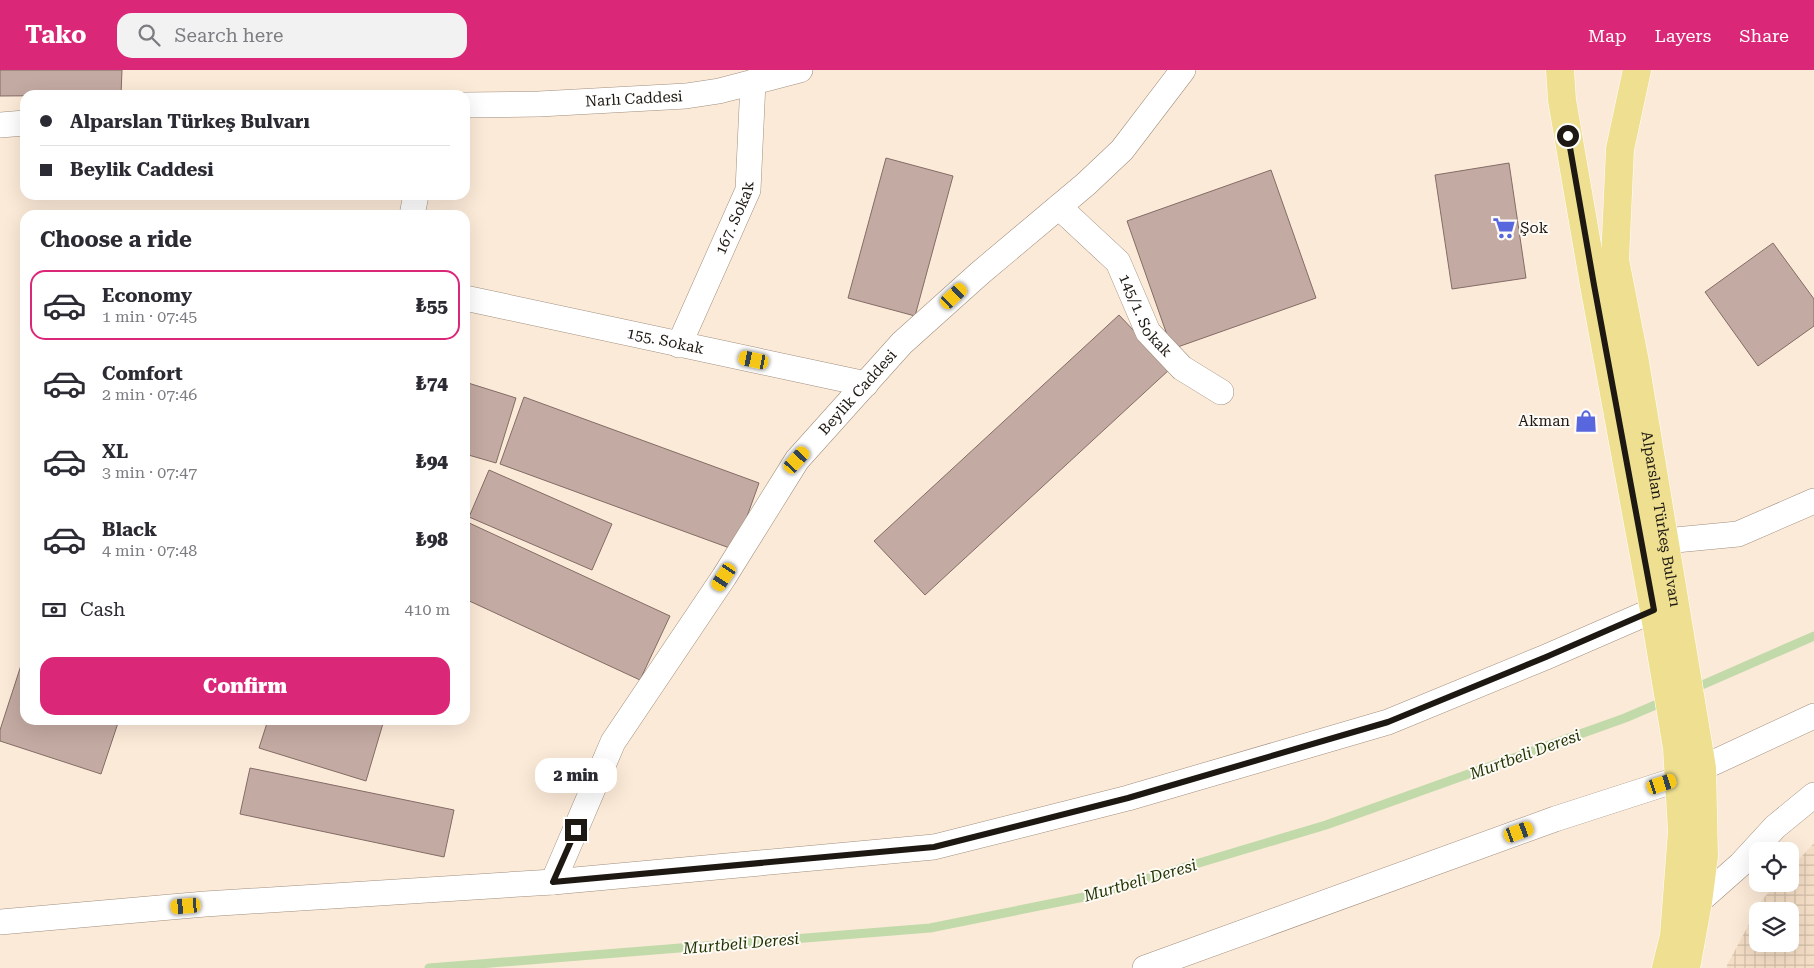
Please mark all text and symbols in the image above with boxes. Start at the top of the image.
search box [117,13,467,58]
text: Tako [25,21,87,49]
icon: search [135,21,163,49]
text: Search here [175,24,283,47]
text: Map [1588,25,1627,46]
text: Layers [1655,25,1711,46]
text: Share [1739,25,1789,46]
street label: Narlı Caddesi [585,87,683,110]
text: Alparslan Türkeş Bulvarı [70,110,310,133]
route start [1557,125,1579,147]
text: Beylik Caddesi [70,158,214,181]
street label: 167. Sokak [711,181,757,257]
supermarket icon: Şok [1491,215,1517,241]
place label: Şok [1520,219,1549,237]
text: Choose a ride [40,227,192,252]
street label: 145/1. Sokak [1115,271,1176,361]
car [937,280,970,312]
icon: car [42,283,87,328]
text: Economy [102,284,192,307]
text: ₺55 [416,294,448,317]
text: 1 min · 07:45 [102,307,197,326]
street label: 155. Sokak [625,324,706,358]
street label: Beylik Caddesi [815,346,901,439]
car [737,350,770,370]
icon: car [42,361,87,406]
text: Comfort [102,362,183,385]
text: ₺74 [416,372,448,395]
text: 2 min · 07:46 [102,385,197,404]
shop icon: Akman [1573,408,1599,434]
place label: Akman [1518,412,1570,430]
street label: Alparslan Türkeş Bulvarı [1638,430,1684,608]
icon: car [42,439,87,484]
text: XL [102,440,128,463]
car [781,444,812,476]
text: ₺94 [416,450,448,473]
text: 3 min · 07:47 [102,463,197,482]
icon: car [42,517,87,562]
text: Black [102,518,157,541]
text: ₺98 [416,528,448,551]
text: 4 min · 07:48 [102,541,197,560]
car [709,560,738,594]
icon: cash [40,596,68,624]
text: Cash [80,598,125,621]
text: 410 m [404,600,450,619]
button: Confirm [40,657,450,715]
water label: Murtbeli Deresi [1466,726,1583,784]
callout: 2 min [535,758,617,792]
text: 2 min [554,766,598,785]
car [1645,772,1678,796]
route end [565,819,587,841]
car [1502,820,1535,844]
map controls [1749,842,1799,952]
button: locate [1749,842,1799,892]
water label: Murtbeli Deresi [1081,855,1199,906]
car [170,897,201,915]
button: layers [1749,902,1799,952]
water label: Murtbeli Deresi [681,929,800,958]

